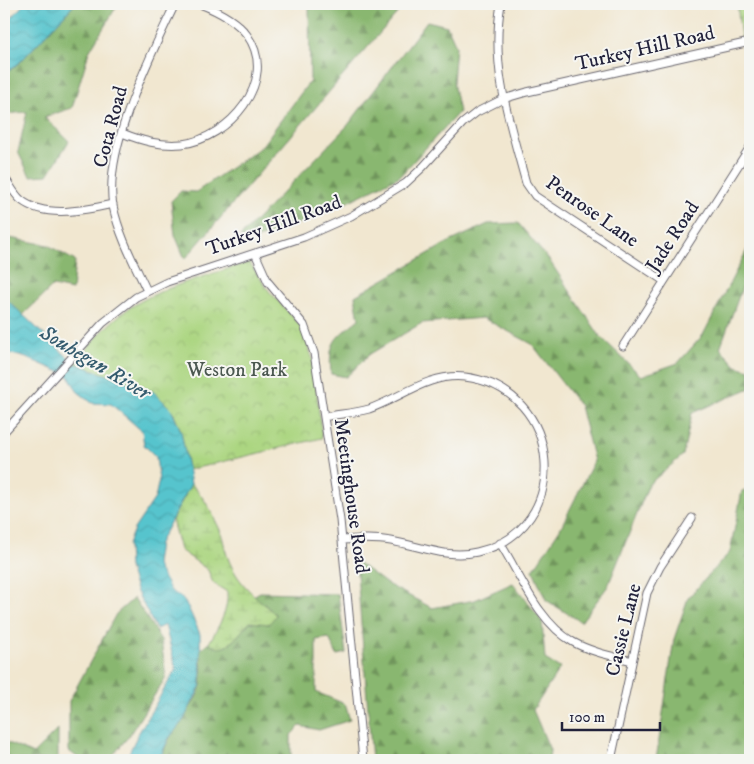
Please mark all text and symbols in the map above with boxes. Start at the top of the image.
street label: Turkey Hill Road [573,21,717,77]
street label: Cota Road [88,83,134,171]
street label: Penrose Lane [541,171,643,253]
street label: Turkey Hill Road [203,190,345,262]
street label: Jade Road [640,197,705,279]
water label: Souhegan River [34,319,156,407]
park label: Weston Park [186,358,287,383]
street label: Meetinghouse Road [328,417,374,575]
street label: Cassie Lane [600,581,648,679]
scale bar [562,699,659,731]
text: 100 m [569,708,605,727]

